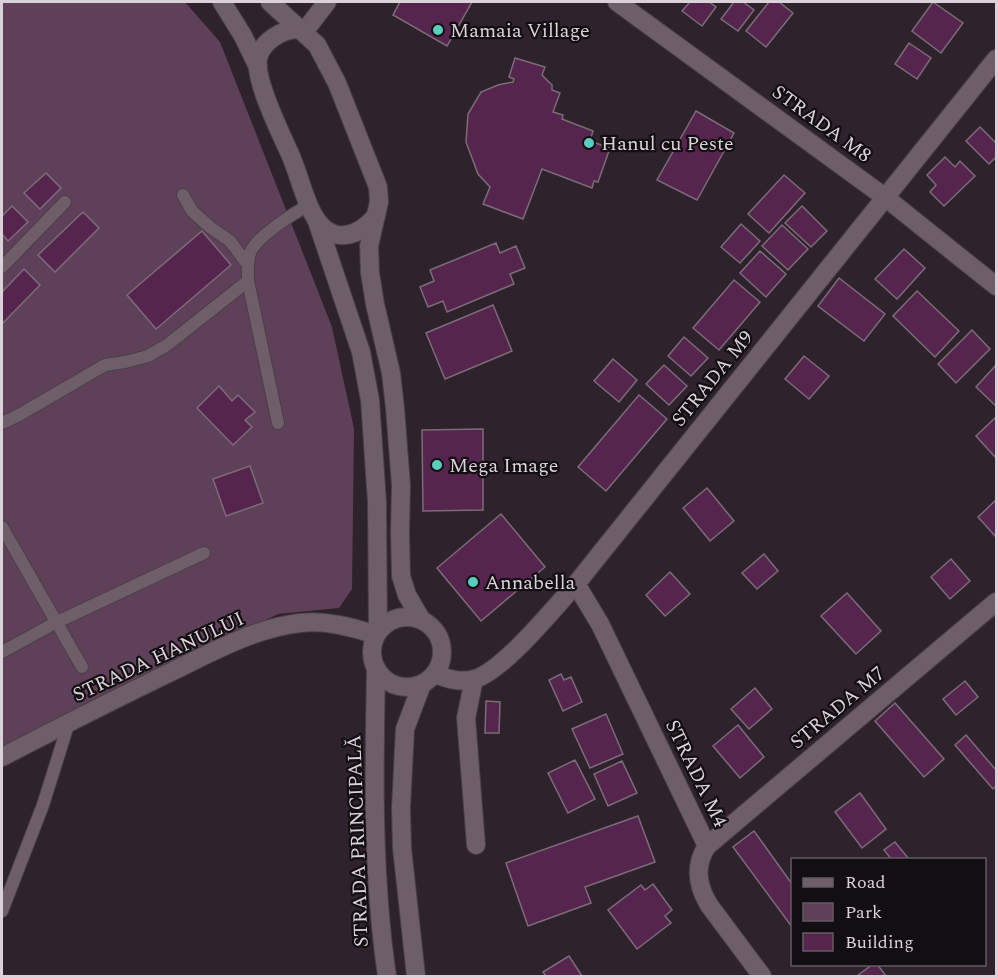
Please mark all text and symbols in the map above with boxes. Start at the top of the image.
place label: Mamaia Village [450,16,590,46]
marker: Mamaia Village [431,23,445,37]
street label: STRADA M8 [766,77,877,170]
place label: Hanul cu Peste [601,129,734,159]
marker: Hanul cu Peste [582,136,596,150]
street label: STRADA M9 [664,324,761,433]
place label: Mega Image [449,451,558,481]
marker: Mega Image [430,458,444,472]
place label: Annabella [485,568,576,598]
marker: Annabella [466,575,480,589]
street label: STRADA HANULUI [68,604,249,710]
street label: STRADA M7 [783,659,892,757]
street label: STRADA M4 [657,715,735,832]
street label: STRADA PRINCIPALĂ [339,734,377,948]
legend [791,858,986,966]
text: Road [845,869,886,896]
text: Park [845,899,882,926]
text: Building [845,929,914,956]

